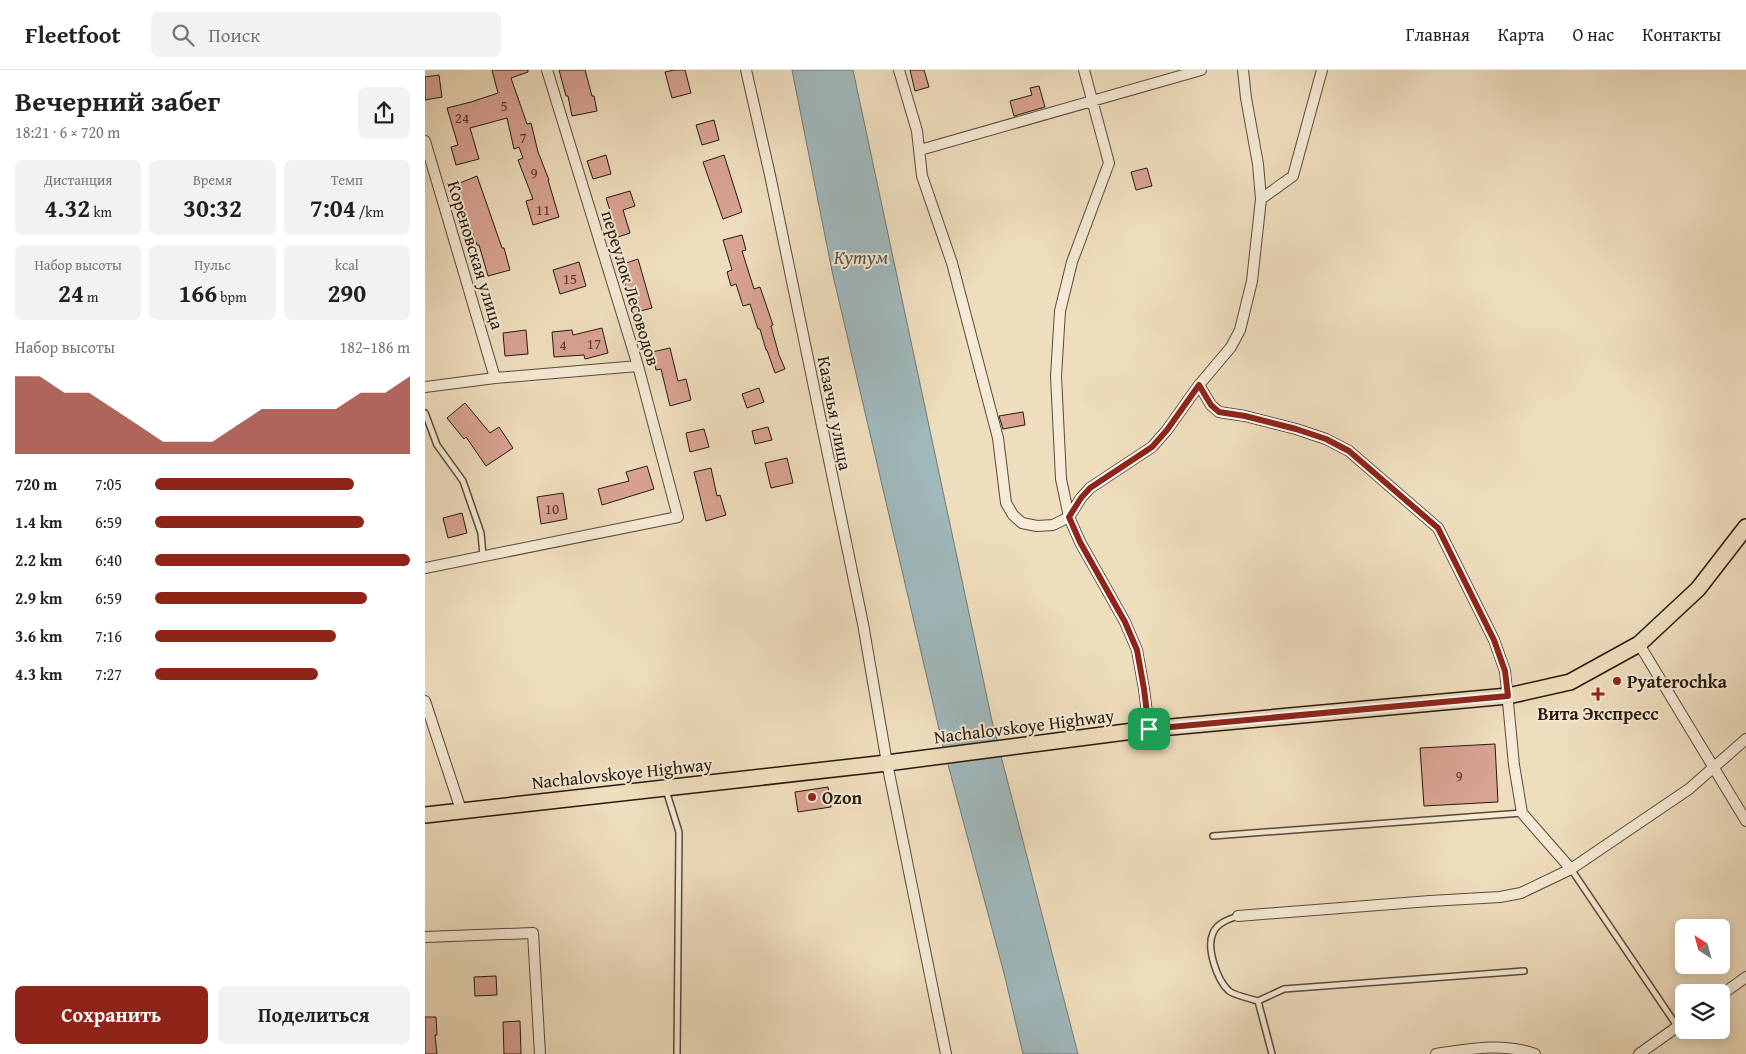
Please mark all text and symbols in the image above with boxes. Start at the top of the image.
search box [151,12,501,57]
text: Fleetfoot [25,17,121,52]
icon: search [169,21,197,49]
text: Поиск [209,21,260,49]
text: Главная [1406,21,1470,48]
text: Карта [1498,21,1544,48]
text: О нас [1572,21,1614,48]
text: Контакты [1642,21,1721,48]
text: Вечерний забег [15,80,220,121]
button: share [358,87,410,139]
house number: 5 [500,95,508,116]
house number: 24 [455,107,469,128]
text: 18:21 · 6 × 720 m [15,120,120,144]
house number: 7 [519,127,527,148]
house number: 9 [530,162,538,183]
text: Дистанция [44,170,112,190]
text: Время [193,170,232,190]
text: Темп [331,170,363,190]
street label: Кореновская улица [441,177,512,333]
text: 4.32 [44,190,90,226]
text: 30:32 [183,190,242,226]
text: 7:04 [310,190,356,226]
house number: 11 [536,199,550,220]
text: km [90,202,112,222]
text: /km [356,202,384,222]
street label: переулок Лесоводов [595,207,668,369]
water label: Кутум [834,243,889,271]
text: Набор высоты [34,255,122,275]
text: Пульс [194,255,231,275]
text: kcal [335,255,359,275]
house number: 15 [563,268,577,289]
text: 24 [58,275,84,311]
text: 166 [178,275,217,311]
text: 290 [327,275,366,311]
text: m [84,287,98,307]
text: bpm [217,287,247,307]
house number: 17 [587,333,601,354]
house number: 4 [559,334,567,355]
text: Набор высоты [15,335,115,359]
text: 182–186 m [340,335,410,359]
street label: Казачья улица [811,354,859,473]
text: 720 m [15,472,57,496]
text: 7:05 [95,472,122,496]
house number: 10 [545,498,559,519]
text: 1.4 km [15,510,62,534]
text: 6:59 [95,510,122,534]
text: 2.2 km [15,548,62,572]
text: 6:40 [95,548,122,572]
text: 2.9 km [15,586,62,610]
text: 6:59 [95,586,122,610]
text: 3.6 km [15,624,62,648]
text: 7:16 [95,624,122,648]
text: 4.3 km [15,662,62,686]
text: 7:27 [95,662,122,686]
place label: Pyaterochka [1627,668,1728,695]
marker: Pyaterochka [1611,675,1623,687]
marker: Вита Экспресс [1592,688,1604,700]
place label: Вита Экспресс [1537,700,1659,727]
street label: Nachalovskoye Highway [932,702,1116,750]
pin [1128,708,1170,750]
icon: arrive [1135,715,1163,743]
street label: Nachalovskoye Highway [530,750,714,796]
house number: 9 [1455,765,1463,786]
place label: Ozon [822,784,862,811]
marker: Ozon [806,791,818,803]
north arrow [1675,919,1730,974]
map controls [1675,919,1730,1039]
button: layers [1675,984,1730,1039]
button: Сохранить [15,986,208,1044]
button: Поделиться [218,986,410,1044]

